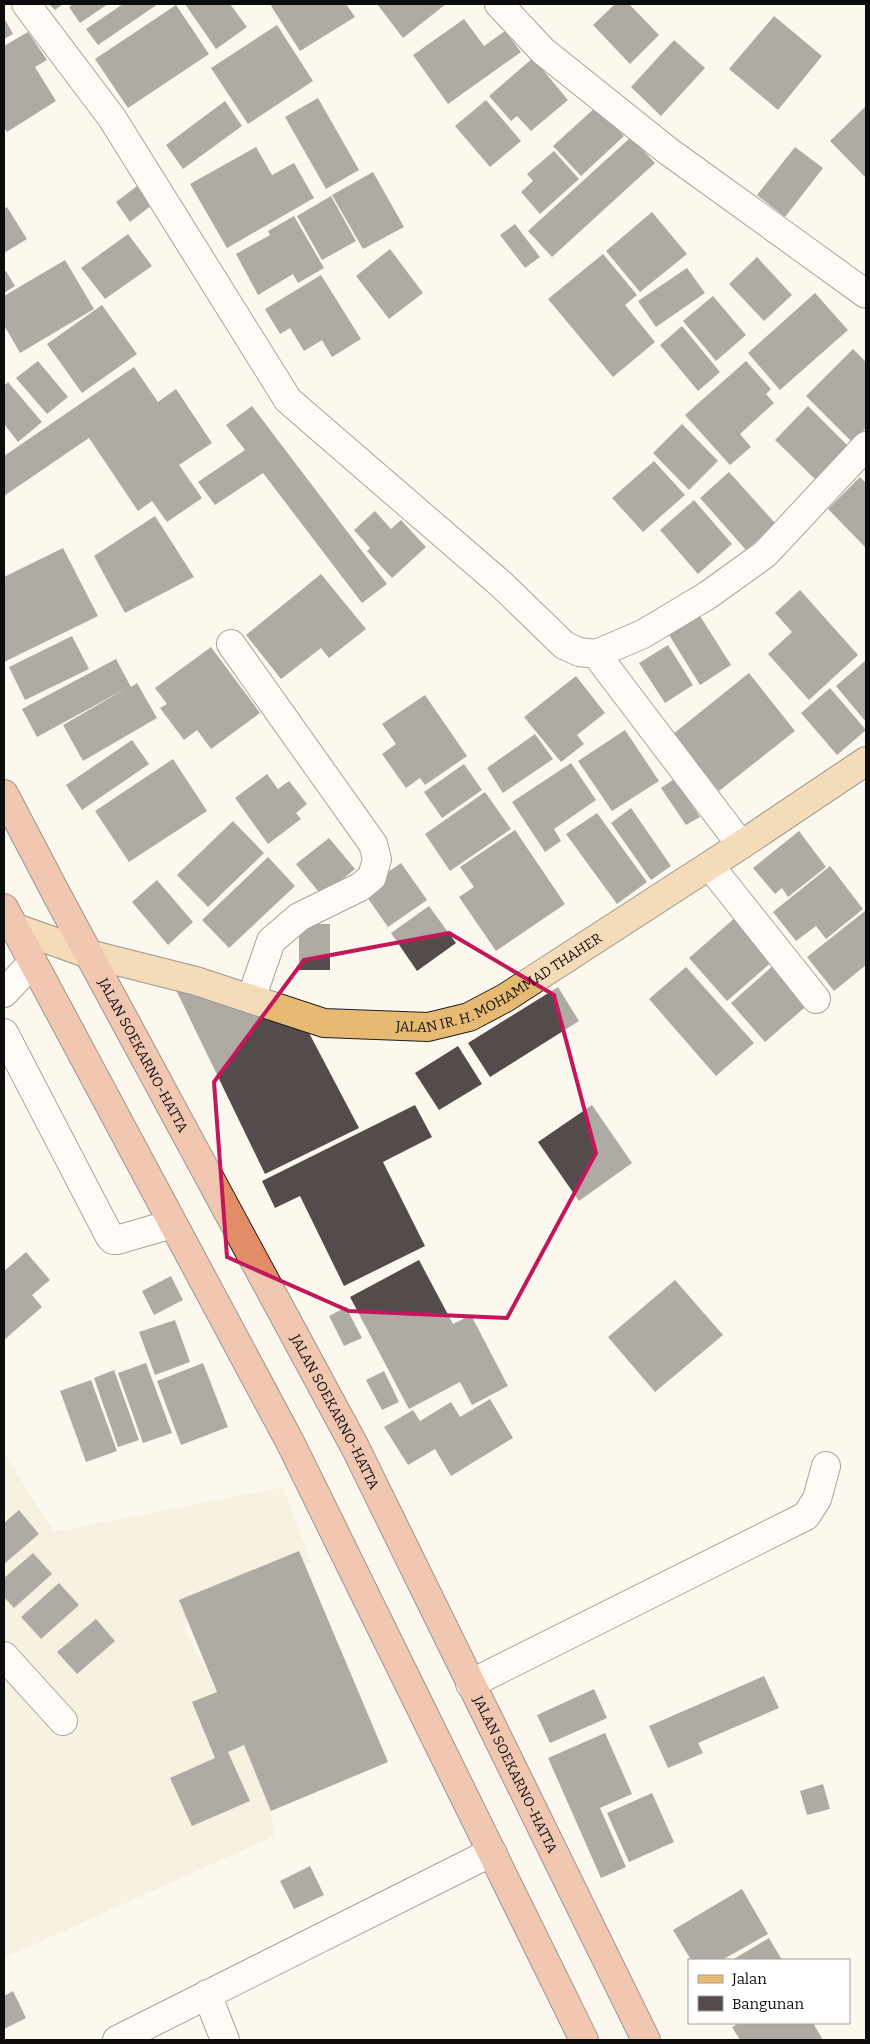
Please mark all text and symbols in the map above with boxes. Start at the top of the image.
street label: JALAN IR. H. MOHAMMAD THAHER [395,930,605,1036]
street label: JALAN SOEKARNO-HATTA [94,974,191,1135]
street label: JALAN SOEKARNO-HATTA [286,1331,382,1492]
street label: JALAN SOEKARNO-HATTA [469,1692,561,1856]
legend [688,1959,850,2024]
text: Jalan [731,1970,767,1988]
text: Bangunan [732,1995,804,2013]

